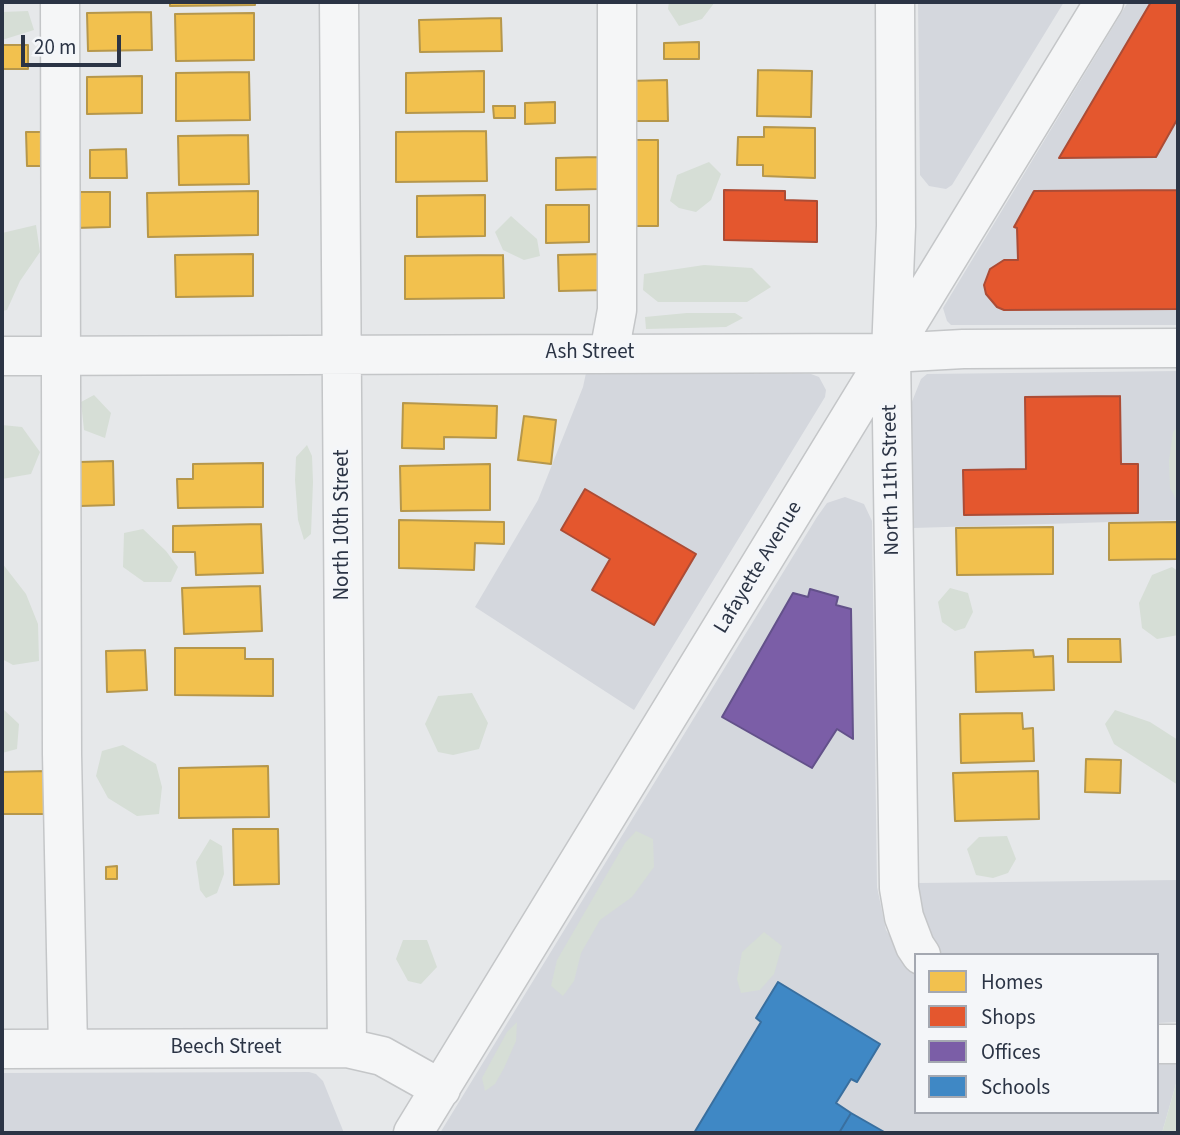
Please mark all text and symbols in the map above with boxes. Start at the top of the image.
scale bar [24,21,124,65]
text: 20 m [34,32,76,62]
street label: Ash Street [546,340,634,366]
street label: North 11th Street [878,404,906,556]
street label: North 10th Street [330,449,356,601]
street label: Lafayette Avenue [710,497,808,639]
legend [914,953,1159,1114]
text: Homes [981,967,1043,997]
text: Shops [981,1002,1035,1032]
street label: Beech Street [171,1035,281,1061]
text: Offices [981,1037,1041,1067]
text: Schools [981,1072,1050,1102]

